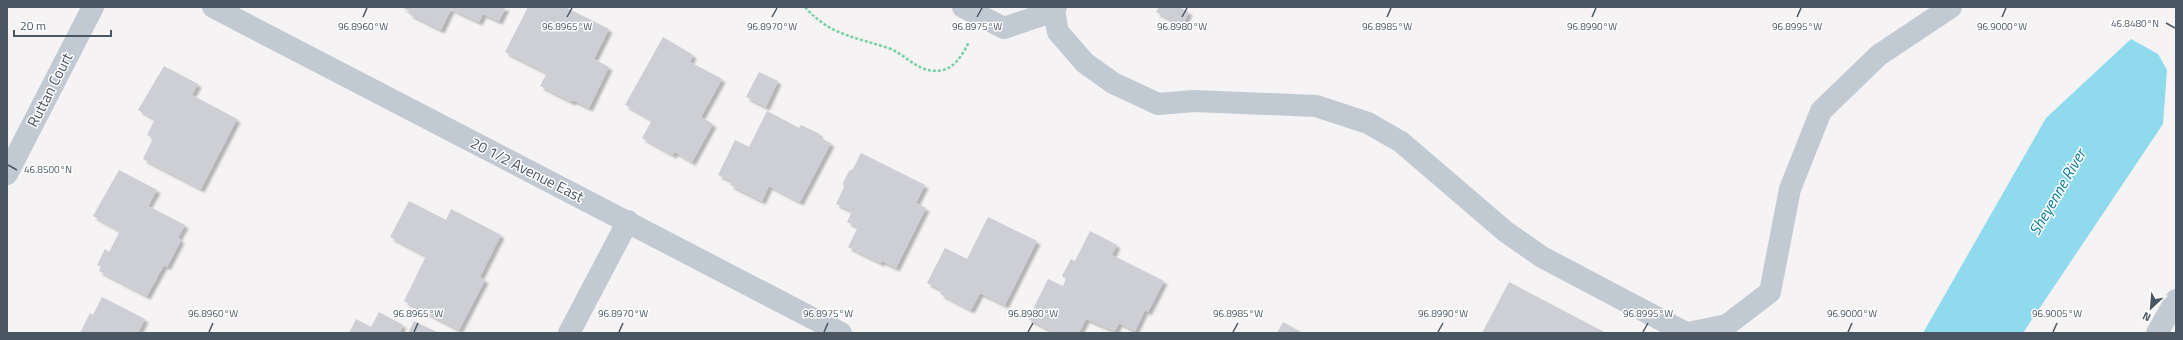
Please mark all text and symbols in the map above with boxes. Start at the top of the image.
scale bar [14,12,111,38]
text: 20 m [20,16,46,35]
text: 46.8480°N [2111,16,2159,31]
text: 96.8960°W [338,19,388,34]
text: 96.8965°W [542,19,592,34]
text: 96.8970°W [747,19,797,34]
text: 96.8975°W [952,19,1002,34]
text: 96.8980°W [1157,19,1207,34]
text: 96.8985°W [1362,19,1412,34]
text: 96.8990°W [1567,19,1617,34]
text: 96.8995°W [1772,19,1822,34]
text: 96.9000°W [1977,19,2027,34]
street label: Ruttan Court [21,48,78,131]
street label: 20 1/2 Avenue East [466,131,589,208]
water label: Sheyenne River [2023,143,2092,240]
text: 46.8500°N [24,162,72,177]
north arrow [2131,288,2171,328]
text: 96.8960°W [188,306,238,321]
text: 96.8965°W [393,306,443,321]
text: 96.8970°W [598,306,648,321]
text: 96.8975°W [803,306,853,321]
text: 96.8980°W [1008,306,1058,321]
text: 96.8985°W [1213,306,1263,321]
text: 96.8990°W [1418,306,1468,321]
text: 96.8995°W [1623,306,1673,321]
text: 96.9000°W [1827,306,1877,321]
text: 96.9005°W [2032,306,2082,321]
text: N [2140,308,2154,326]

